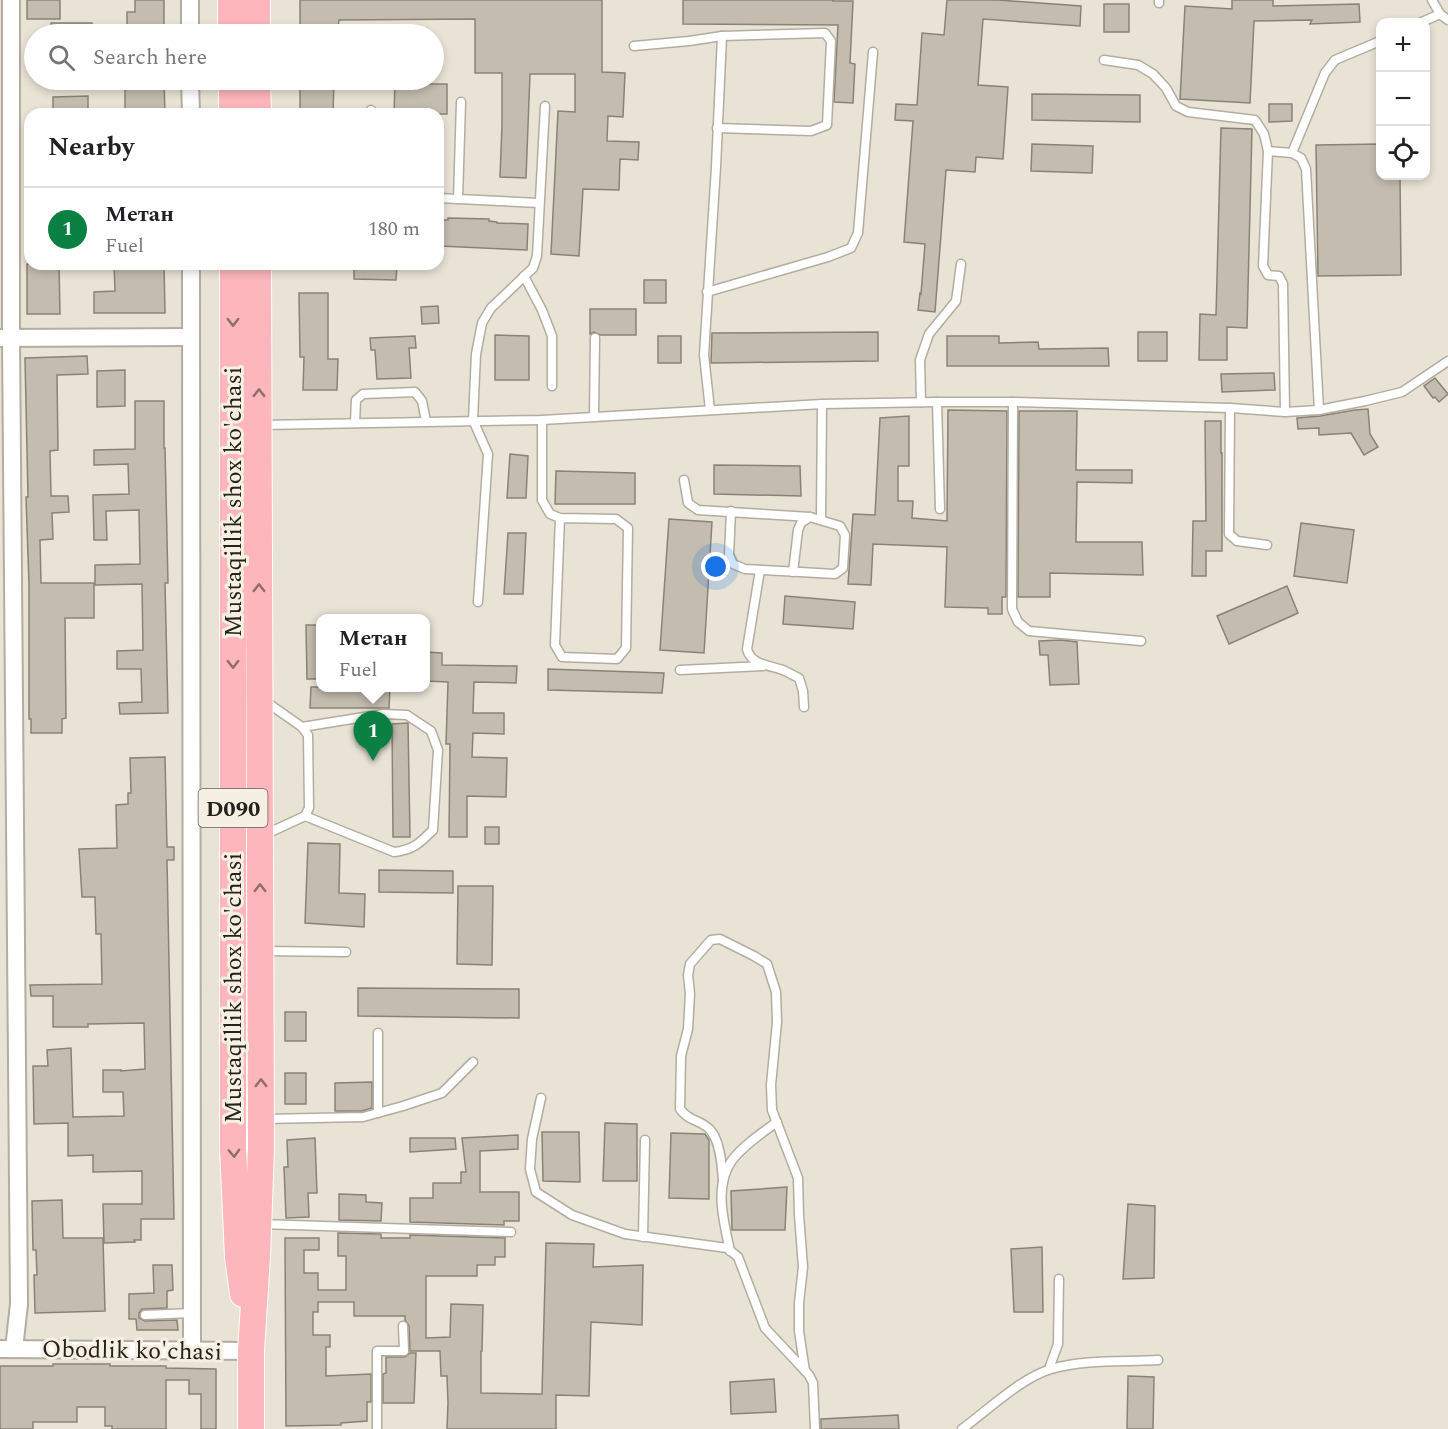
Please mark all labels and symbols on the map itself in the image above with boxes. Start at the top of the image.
one-way arrow [227,318,239,327]
street label: Mustaqillik shox ko'chasi [216,367,252,637]
one-way arrow [253,388,265,397]
your location [701,552,730,581]
one-way arrow [253,583,265,592]
one-way arrow [227,660,239,669]
pin: 1 [354,712,392,761]
road number: D090 [198,789,268,827]
street label: Mustaqillik shox ko'chasi [216,853,252,1123]
one-way arrow [254,883,266,892]
one-way arrow [254,1078,267,1087]
one-way arrow [227,1149,240,1158]
street label: Obodlik ko'chasi [42,1331,222,1371]

